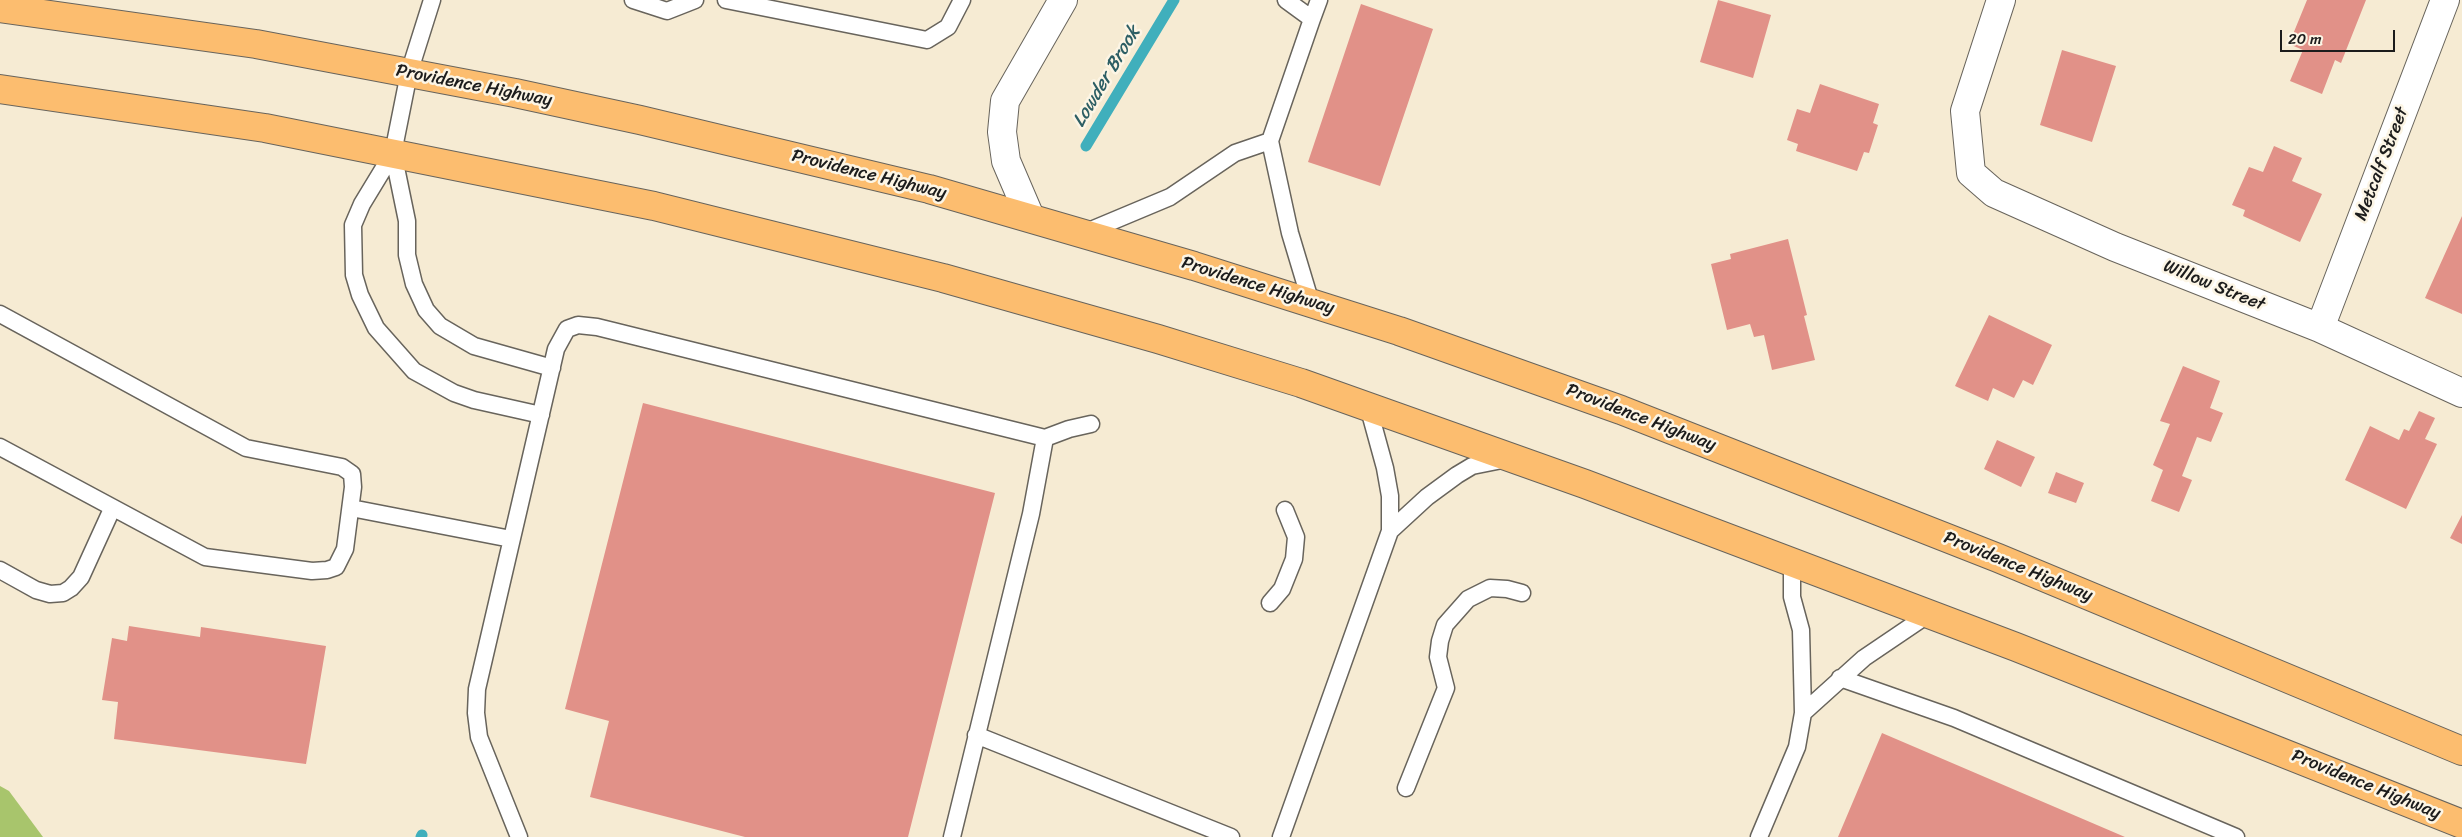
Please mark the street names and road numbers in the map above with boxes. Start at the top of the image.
street label: Providence Highway [394,60,554,112]
street label: Metcalf Street [2350,104,2414,224]
street label: Providence Highway [789,145,949,205]
street label: Providence Highway [1179,252,1337,320]
street label: Willow Street [2160,256,2268,316]
street label: Providence Highway [1563,379,1719,457]
street label: Providence Highway [1940,527,2096,607]
street label: Providence Highway [2288,745,2444,825]

